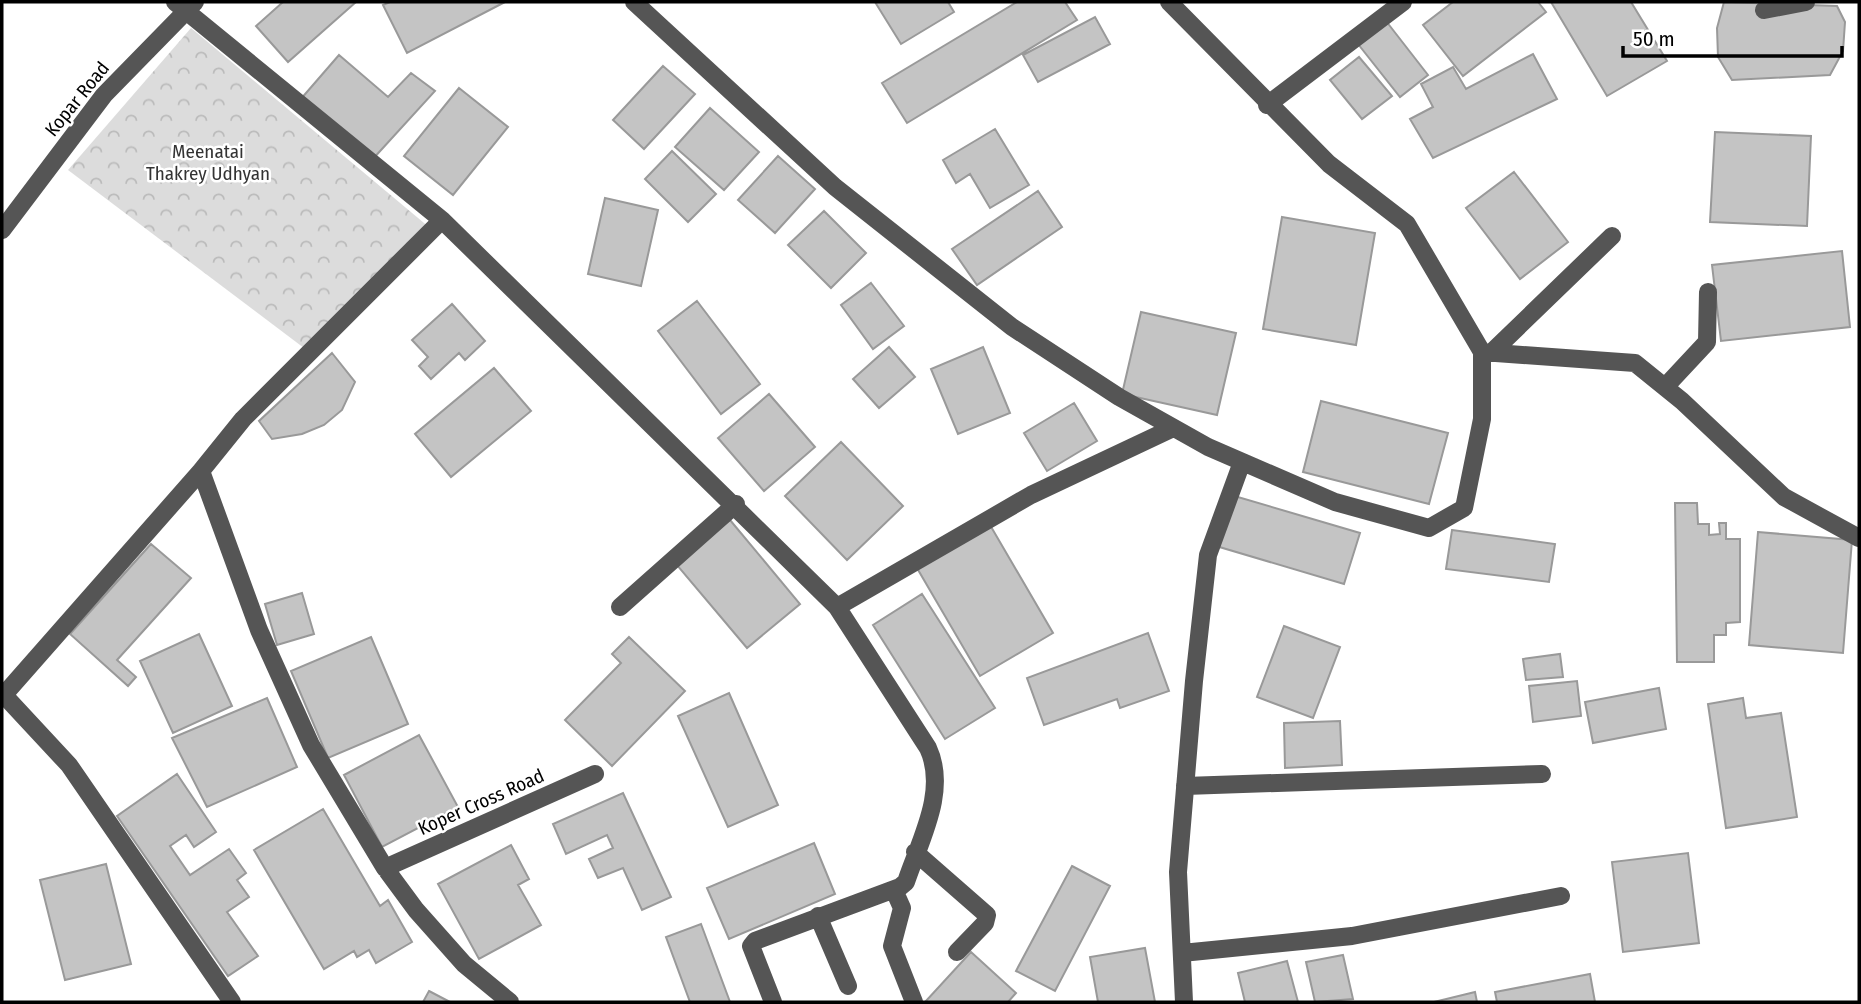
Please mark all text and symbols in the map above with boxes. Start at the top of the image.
scale bar [1623,14,1842,58]
text: 50 m [1633,26,1675,52]
street label: Kopar Road [40,57,114,141]
park label: Meenatai Thakrey Udhyan [146,140,270,185]
street label: Koper Cross Road [414,764,548,840]

